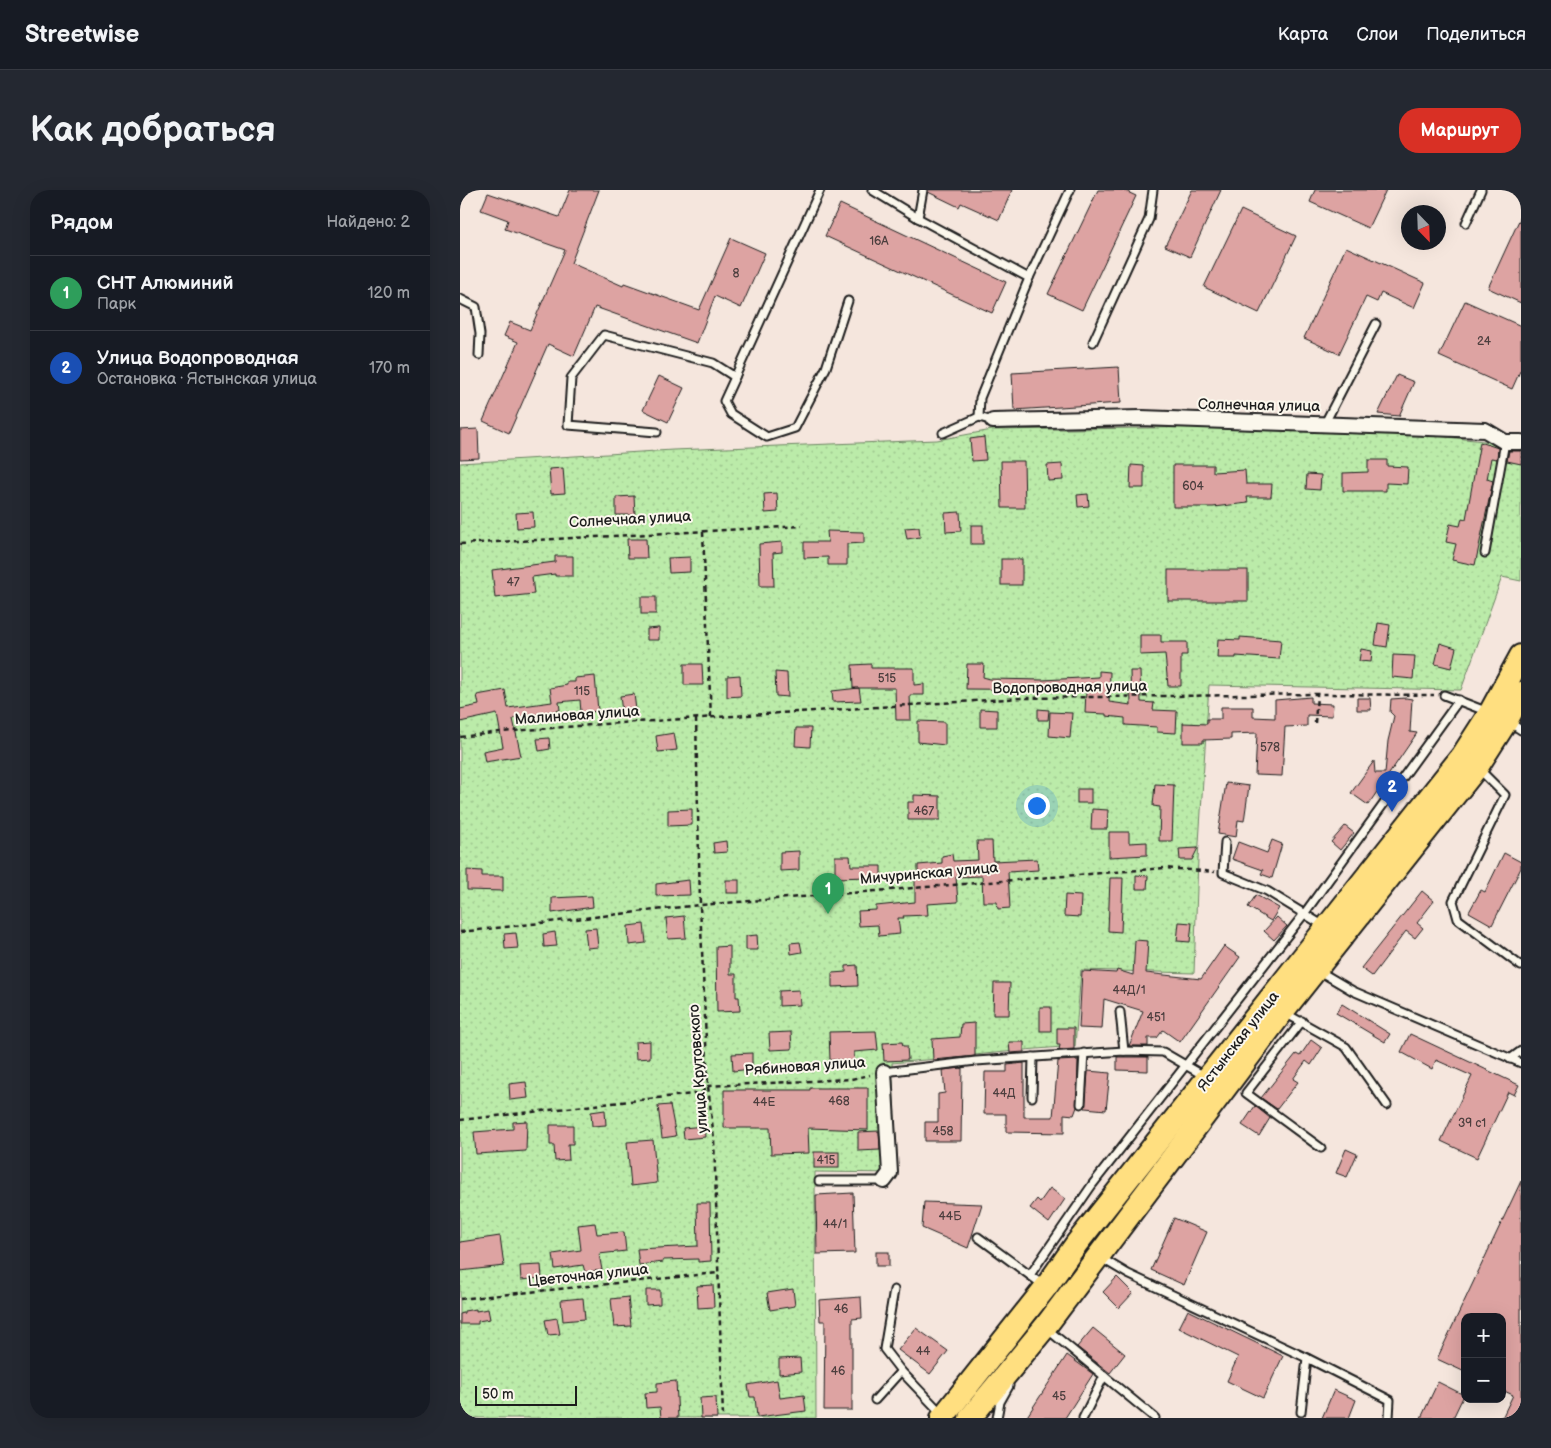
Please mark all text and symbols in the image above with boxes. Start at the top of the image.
text: Streetwise [25,20,139,49]
text: Карта [1278,24,1328,45]
text: Слои [1356,24,1398,45]
text: Поделиться [1426,24,1526,45]
button: Маршрут [1399,108,1521,153]
text: Как добраться [30,109,276,152]
north arrow [1401,205,1446,250]
text: Рядом [50,210,113,235]
text: Найдено: 2 [326,213,410,232]
house number: 16А [869,234,889,249]
house number: 8 [733,266,740,281]
text: СНТ Алюминий [97,272,234,295]
text: 1 [63,284,69,303]
text: 120 m [367,284,410,303]
text: Парк [97,295,136,314]
house number: 24 [1477,334,1492,349]
text: Улица Водопроводная [97,347,299,370]
text: 2 [61,359,71,378]
text: 170 m [369,359,410,378]
text: Остановка · Ястынская улица [97,370,317,389]
street label: Солнечная улица [1198,395,1320,416]
house number: 604 [1182,479,1205,494]
street label: Солнечная улица [569,507,692,532]
house number: 47 [506,575,520,590]
house number: 515 [878,671,896,686]
street label: Водопроводная улица [993,677,1148,698]
house number: 115 [574,684,590,699]
street label: Малиновая улица [514,702,640,729]
house number: 578 [1260,740,1280,755]
pin: 2 [1376,771,1408,812]
your location [1024,793,1050,819]
house number: 467 [914,804,934,819]
street label: Мичуринская улица [859,858,999,889]
pin: 1 [812,873,844,914]
house number: 44Д/1 [1112,983,1146,998]
street label: Ястынская улица [1193,987,1284,1095]
street label: улица Крутовского [685,1004,712,1134]
house number: 451 [1147,1010,1165,1025]
street label: Рябиновая улица [744,1053,866,1080]
house number: 44Д [992,1086,1016,1101]
house number: 468 [828,1094,850,1109]
house number: 44Е [753,1095,775,1110]
house number: 39 с1 [1458,1116,1486,1131]
house number: 458 [932,1124,954,1139]
house number: 415 [817,1153,836,1168]
house number: 44Б [939,1209,962,1224]
house number: 44/1 [823,1217,847,1232]
street label: Цветочная улица [527,1260,649,1291]
house number: 46 [834,1302,848,1317]
map controls [1461,1313,1506,1403]
button: + [1461,1313,1506,1358]
house number: 44 [916,1344,931,1359]
button: − [1461,1358,1506,1403]
house number: 46 [831,1364,845,1379]
scale bar [475,1383,578,1406]
text: 50 m [482,1386,514,1403]
house number: 45 [1052,1389,1066,1404]

